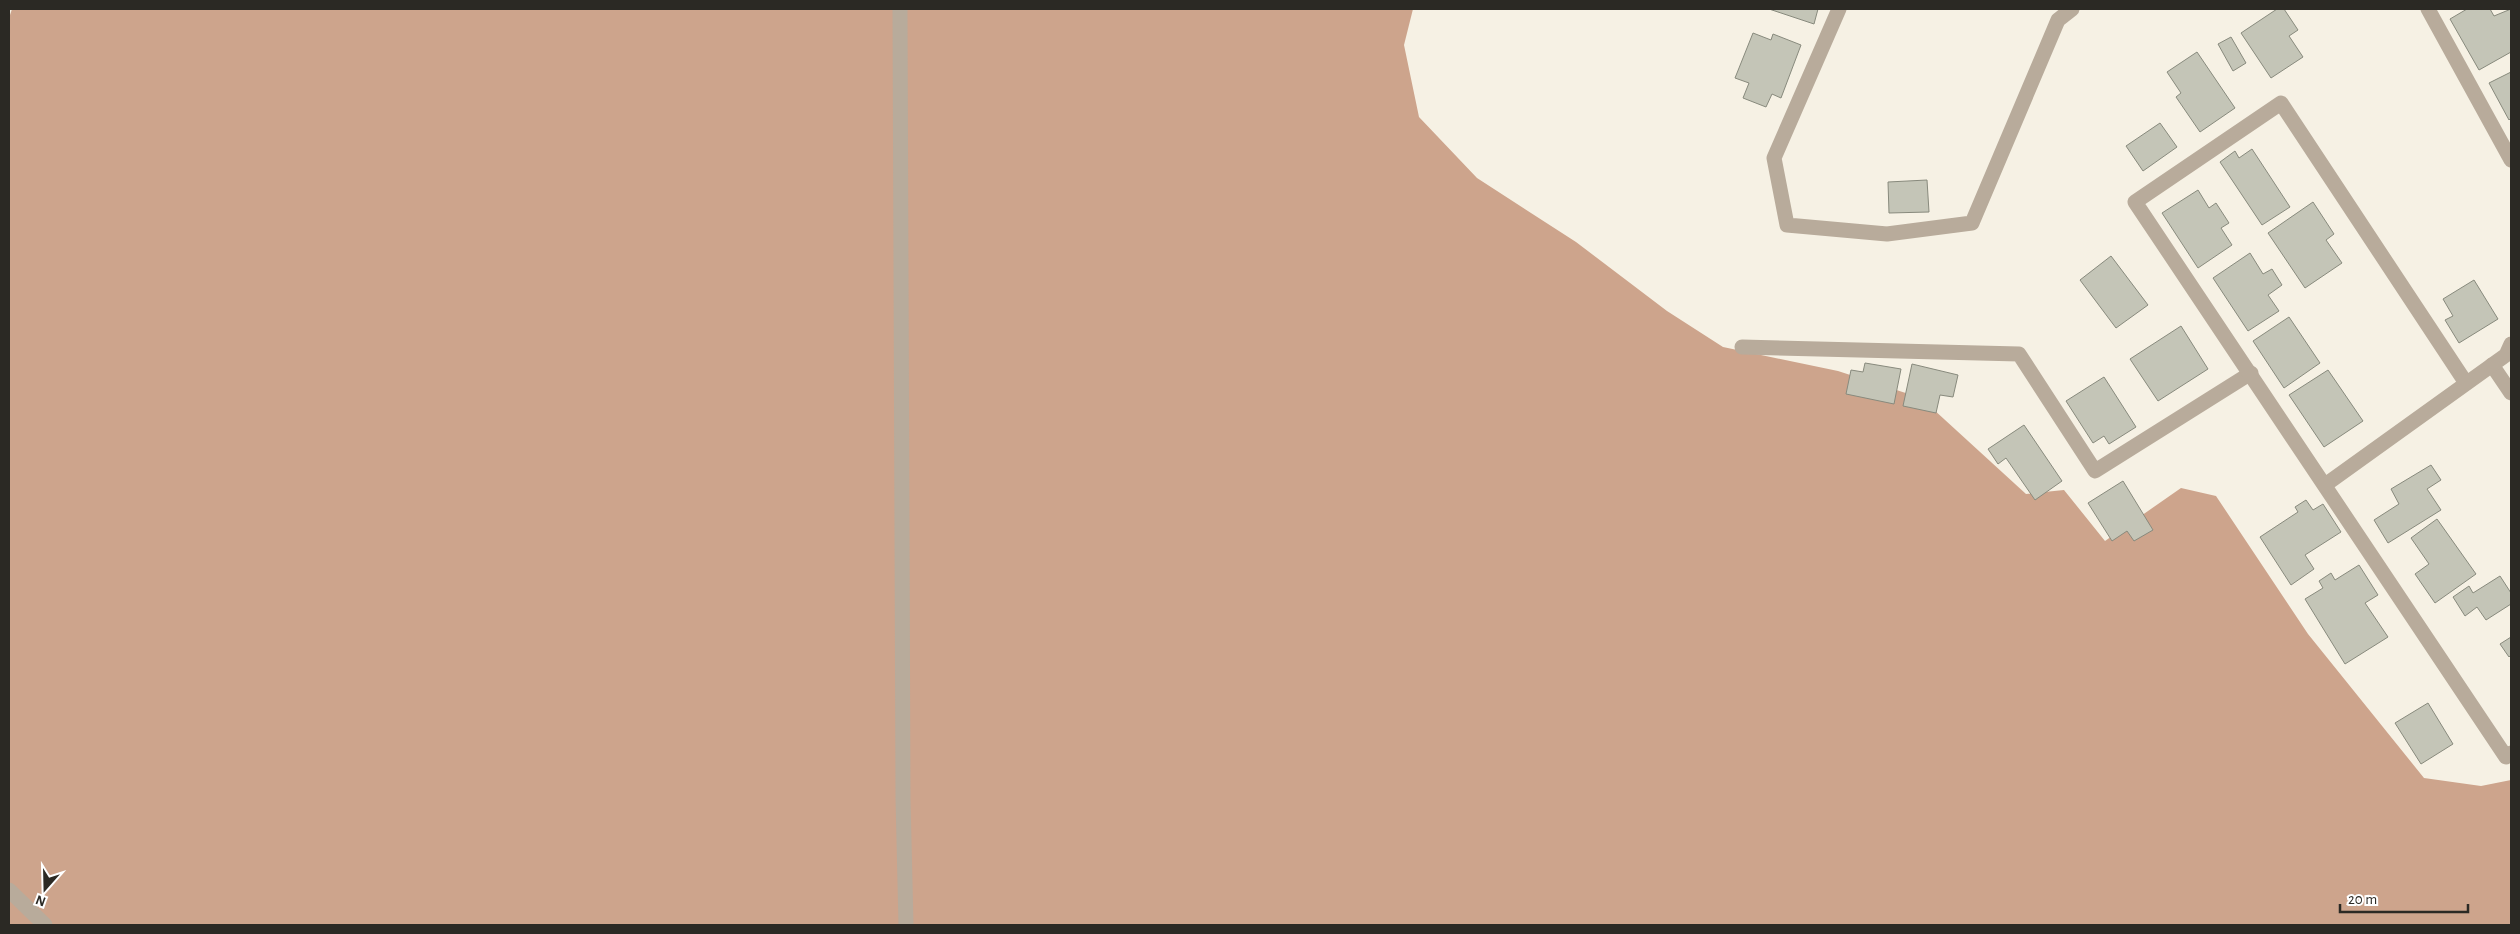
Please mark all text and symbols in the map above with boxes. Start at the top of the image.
north arrow [20,864,70,914]
scale bar [2340,882,2468,914]
text: N [34,892,48,909]
text: 20 m [2348,892,2377,907]

